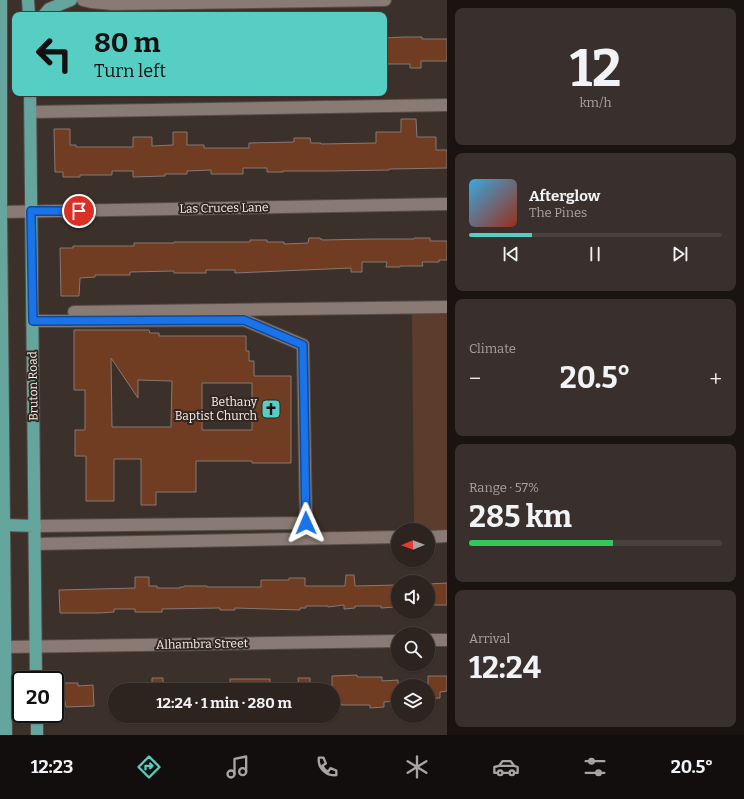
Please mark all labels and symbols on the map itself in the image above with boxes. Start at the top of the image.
pin [62,194,96,228]
street label: Las Cruces Lane [179,200,269,216]
street label: Bruton Road [25,351,41,421]
place label: Bethany Baptist Church [175,395,258,423]
church icon: Bethany Baptist Church [260,398,282,420]
position arrow [285,502,327,544]
north arrow [391,523,435,567]
street label: Alhambra Street [156,636,249,652]
speed limit sign: 20 [12,671,64,723]

